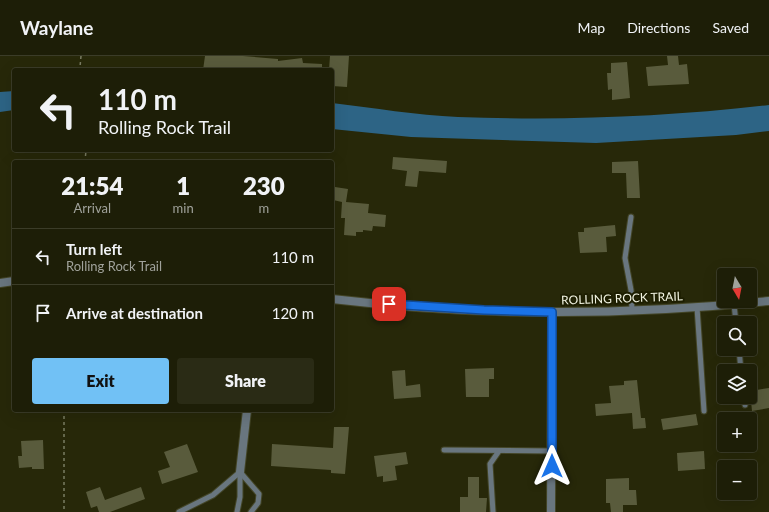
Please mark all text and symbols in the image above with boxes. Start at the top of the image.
text: Waylane [20,16,93,39]
text: Map [578,19,605,36]
text: Directions [627,19,690,36]
text: Saved [712,19,749,36]
text: 110 m [98,82,177,116]
icon: left [32,84,84,136]
text: Rolling Rock Trail [98,116,231,138]
text: 21:54 [61,171,123,200]
text: 1 [176,171,190,200]
text: 230 [243,171,285,200]
text: Arrival [74,200,111,216]
text: min [173,200,194,216]
text: m [258,200,269,216]
text: Turn left [66,240,122,258]
icon: left [32,246,54,268]
text: 110 m [272,248,314,266]
text: Rolling Rock Trail [66,258,162,274]
north arrow [717,268,757,308]
map controls [717,268,757,500]
pin [372,287,406,321]
street label: ROLLING ROCK TRAIL [561,288,683,308]
icon: arrive [378,293,400,315]
icon: arrive [32,302,54,324]
text: Arrive at destination [66,304,203,322]
text: 120 m [272,304,314,322]
button: search [717,316,757,356]
button: Exit [32,358,169,404]
button: Share [177,358,314,404]
button: layers [717,364,757,404]
button: + [717,412,757,452]
position arrow [531,445,573,487]
button: − [717,460,757,500]

